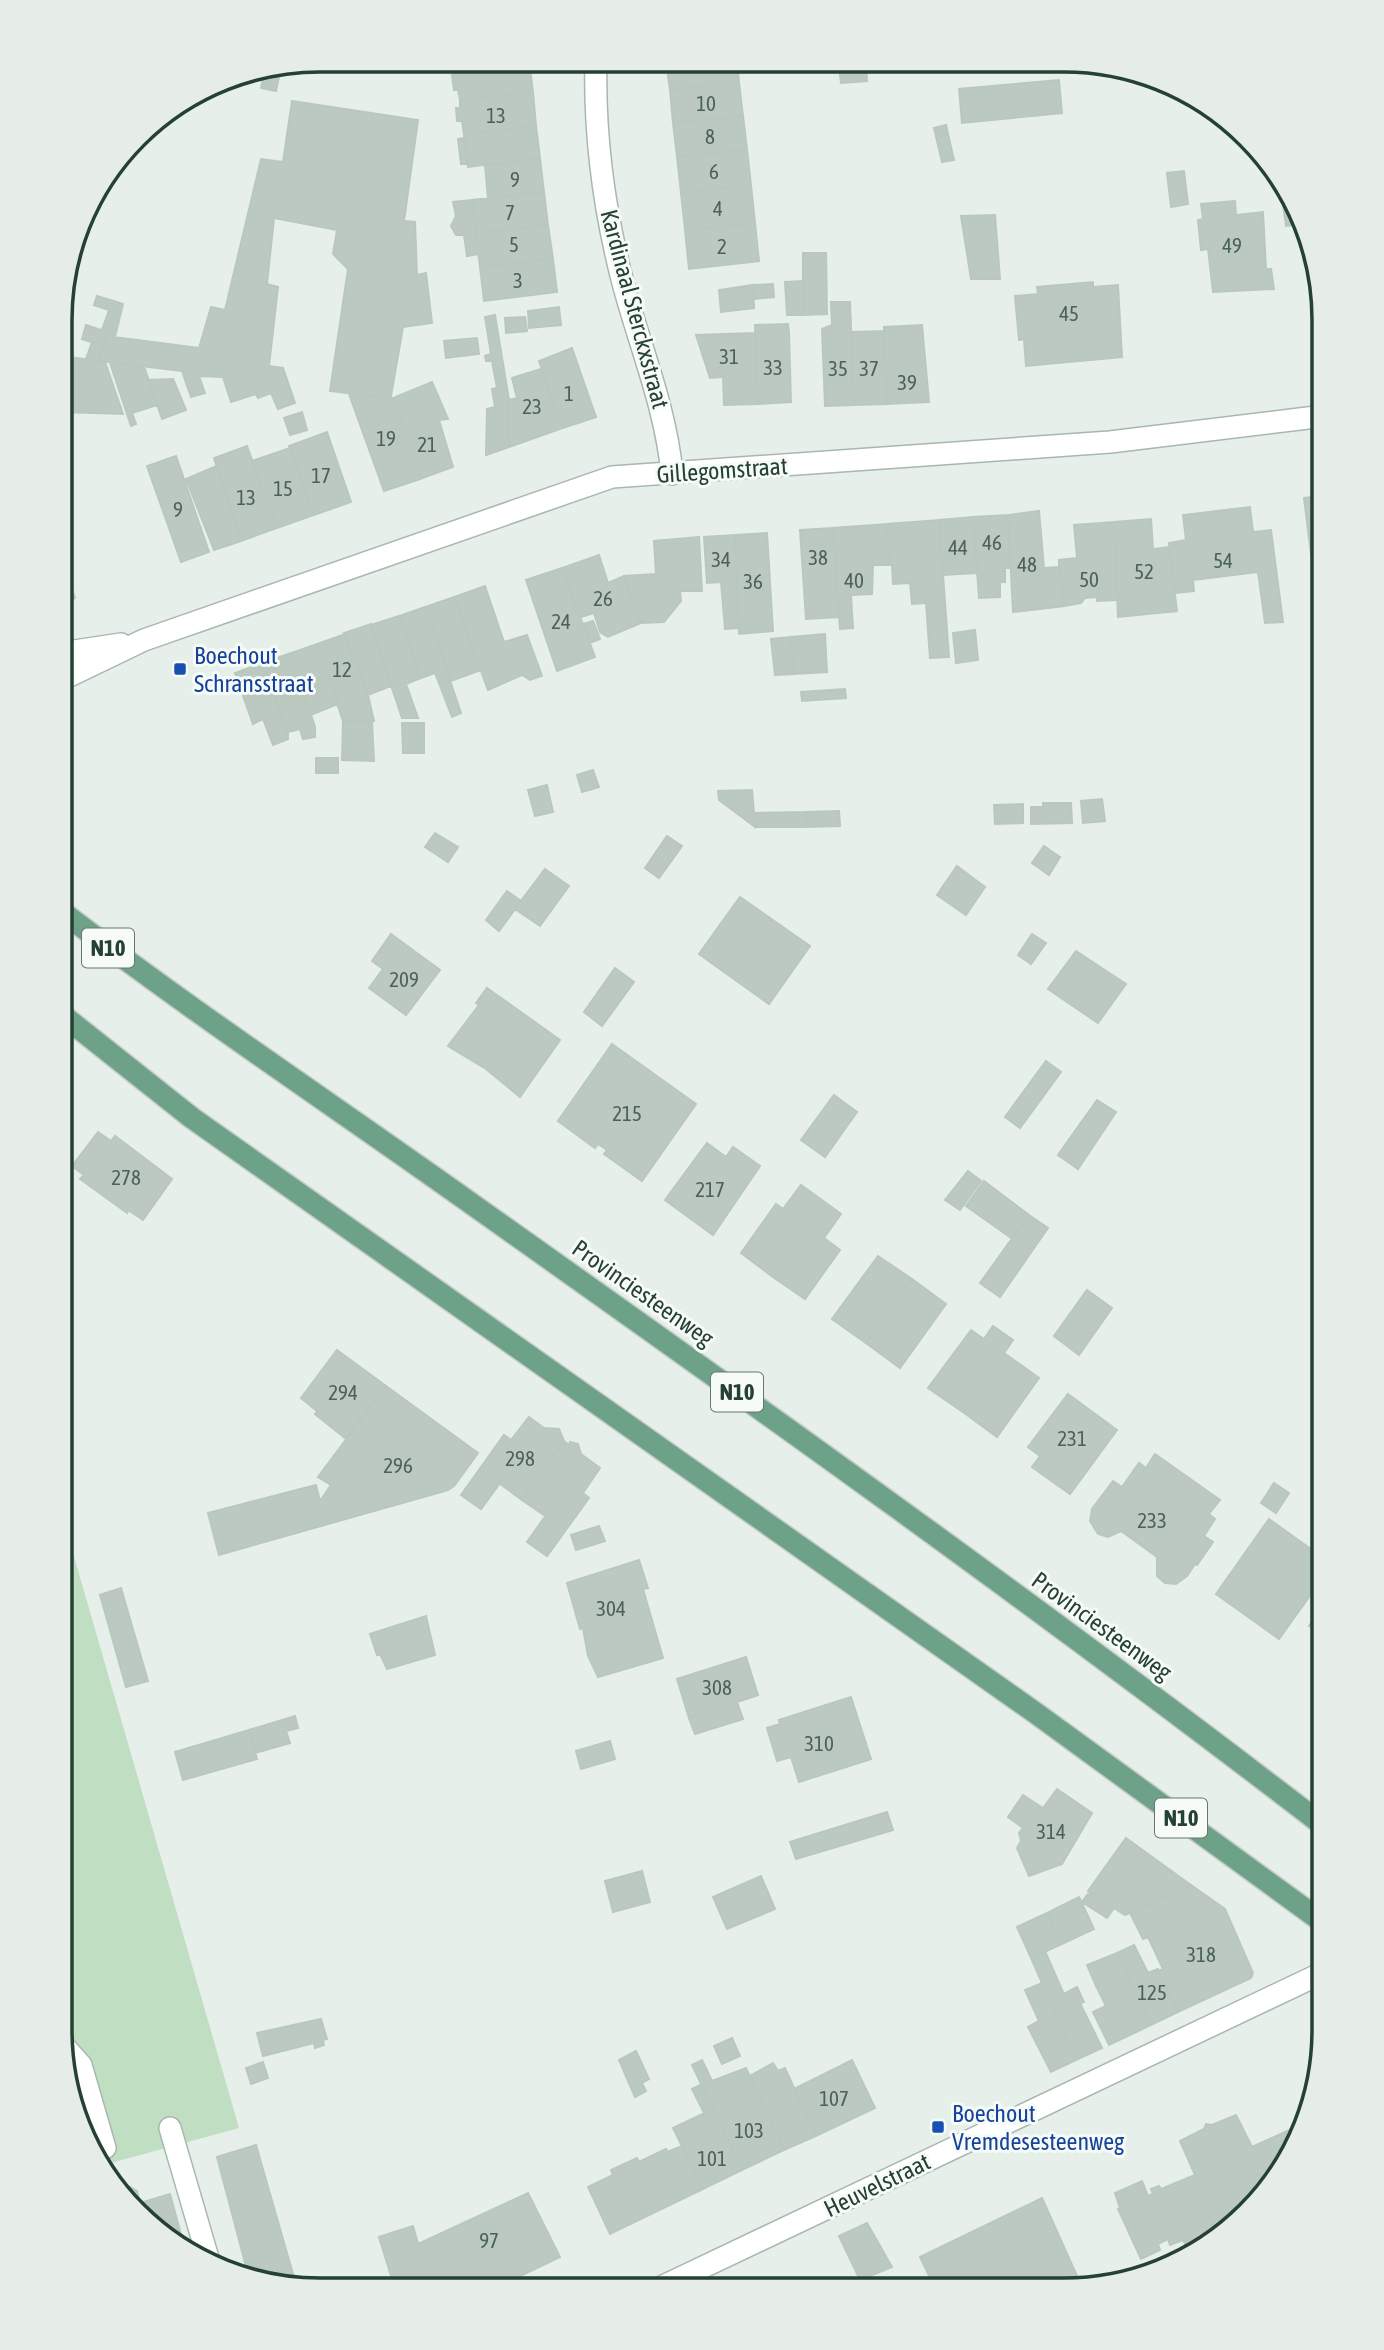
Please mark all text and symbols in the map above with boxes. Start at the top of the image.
house number: 10 [696,91,716,115]
house number: 13 [486,103,506,127]
house number: 8 [705,124,715,148]
house number: 6 [709,159,719,183]
house number: 9 [510,167,520,191]
house number: 4 [713,196,723,220]
house number: 7 [505,200,515,224]
street label: Kardinaal Sterckxstraat [595,206,675,412]
house number: 5 [509,232,519,256]
house number: 49 [1222,233,1242,257]
house number: 2 [717,234,727,258]
house number: 3 [513,268,523,292]
house number: 45 [1059,301,1079,325]
house number: 31 [719,344,739,368]
house number: 33 [763,355,783,379]
house number: 35 [828,356,848,380]
house number: 37 [859,356,879,380]
house number: 39 [897,370,917,394]
house number: 1 [564,381,574,405]
house number: 23 [522,394,542,418]
house number: 19 [376,426,396,450]
house number: 21 [417,432,437,456]
street label: Gillegomstraat [656,452,788,488]
house number: 17 [311,463,331,487]
house number: 15 [273,476,293,500]
house number: 13 [236,485,256,509]
house number: 9 [173,497,183,521]
house number: 46 [982,530,1002,554]
house number: 44 [948,535,968,559]
house number: 38 [808,545,828,569]
house number: 34 [711,547,731,571]
house number: 54 [1213,548,1233,572]
house number: 48 [1017,552,1037,576]
house number: 52 [1134,559,1154,583]
house number: 50 [1079,567,1099,591]
house number: 40 [844,568,864,592]
house number: 36 [743,569,763,593]
house number: 26 [593,586,613,610]
house number: 24 [551,609,571,633]
place label: Boechout Schransstraat [194,642,314,697]
house number: 12 [332,657,352,681]
marker: Boechout Schransstraat [172,661,188,677]
road number: N10 [82,928,134,967]
house number: 209 [389,967,419,991]
house number: 215 [612,1101,642,1125]
house number: 278 [111,1165,141,1189]
house number: 217 [695,1177,725,1201]
street label: Provinciesteenweg [567,1234,719,1352]
road number: N10 [711,1372,763,1412]
house number: 294 [328,1380,358,1404]
house number: 231 [1057,1426,1087,1450]
house number: 298 [505,1446,535,1470]
house number: 296 [383,1453,413,1477]
house number: 233 [1137,1508,1167,1532]
street label: Provinciesteenweg [1027,1566,1178,1686]
house number: 304 [596,1596,626,1620]
house number: 308 [702,1675,732,1699]
house number: 310 [804,1731,834,1755]
road number: N10 [1155,1798,1207,1838]
house number: 314 [1036,1819,1066,1843]
house number: 318 [1186,1942,1216,1966]
house number: 125 [1137,1980,1167,2004]
house number: 107 [819,2086,849,2110]
place label: Boechout Vremdesesteenweg [952,2100,1125,2155]
house number: 103 [734,2118,764,2142]
marker: Boechout Vremdesesteenweg [930,2119,946,2135]
house number: 101 [697,2146,727,2170]
street label: Heuvelstraat [820,2148,934,2222]
house number: 97 [479,2228,499,2252]

